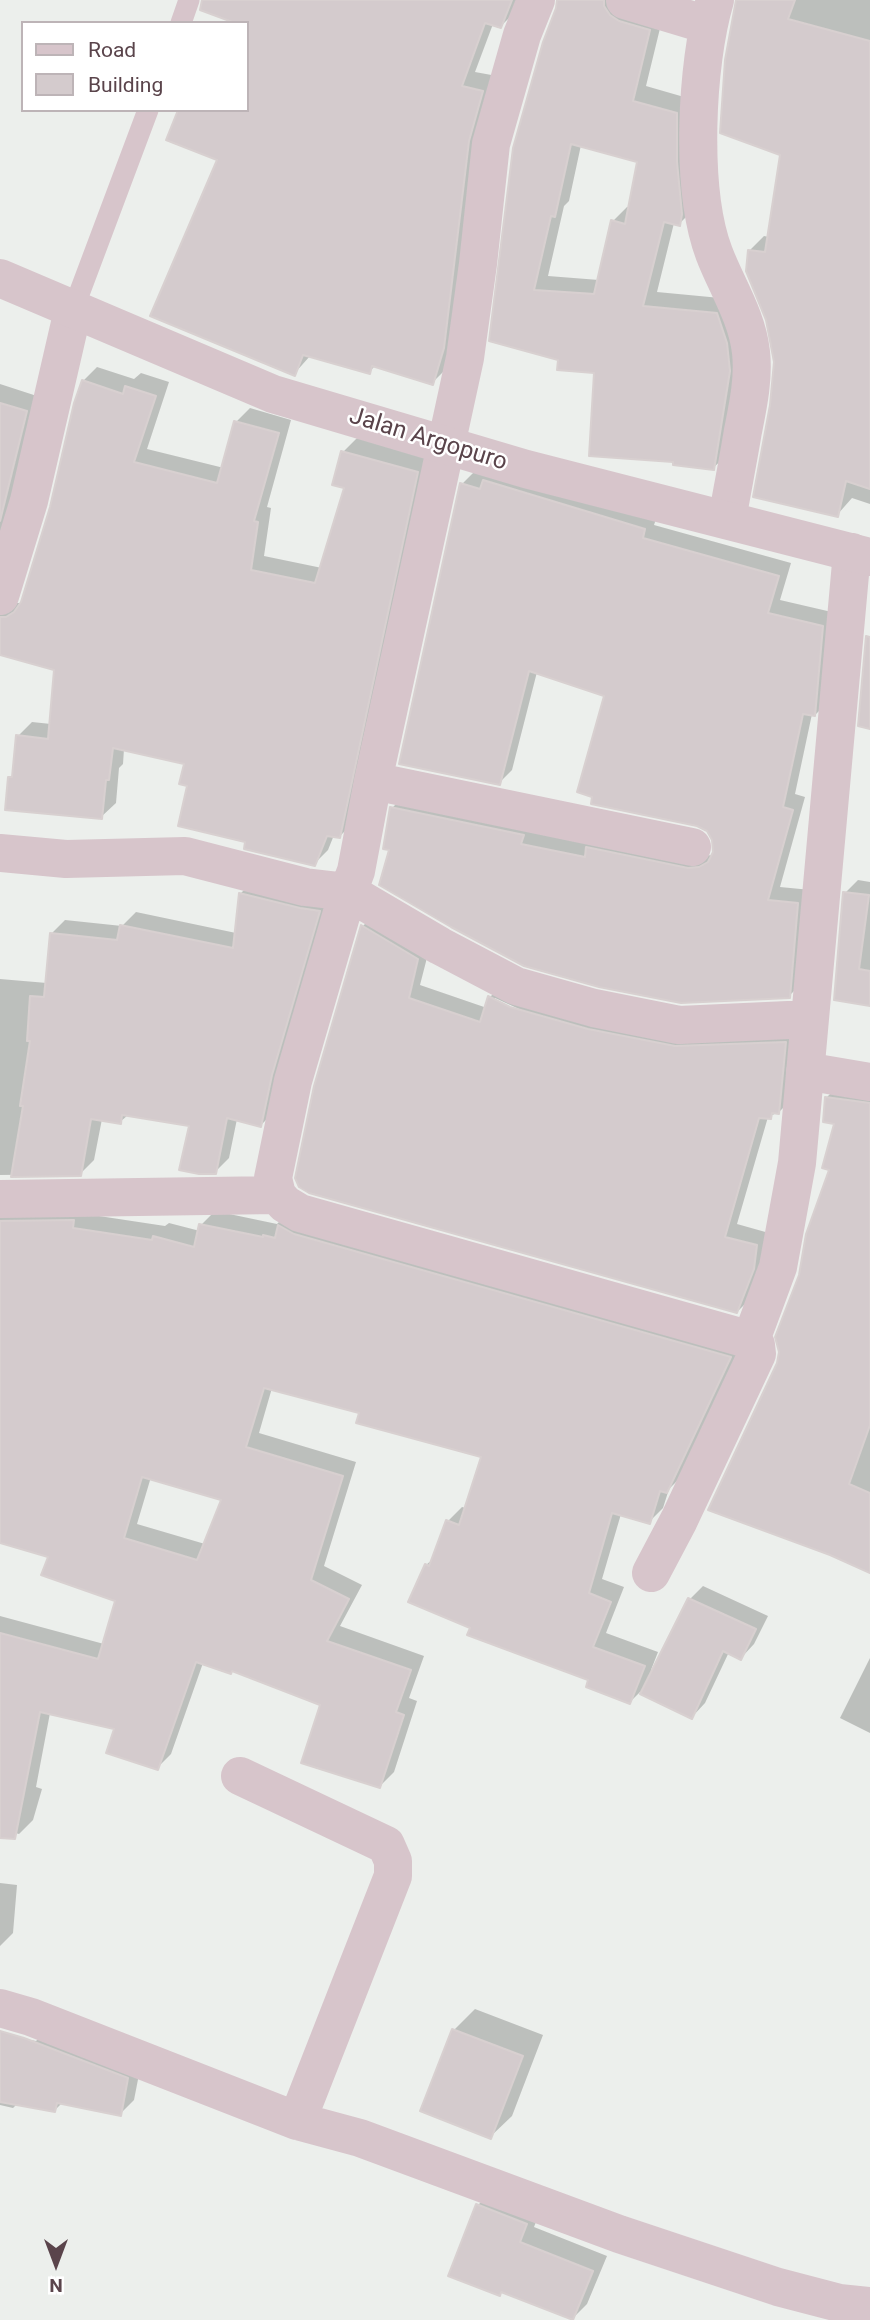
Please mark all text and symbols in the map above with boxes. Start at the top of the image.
legend [21,21,248,112]
text: Road [88,38,136,62]
text: Building [88,73,163,97]
street label: Jalan Argopuro [346,402,510,478]
north arrow [21,2229,91,2299]
text: N [49,2274,63,2297]

